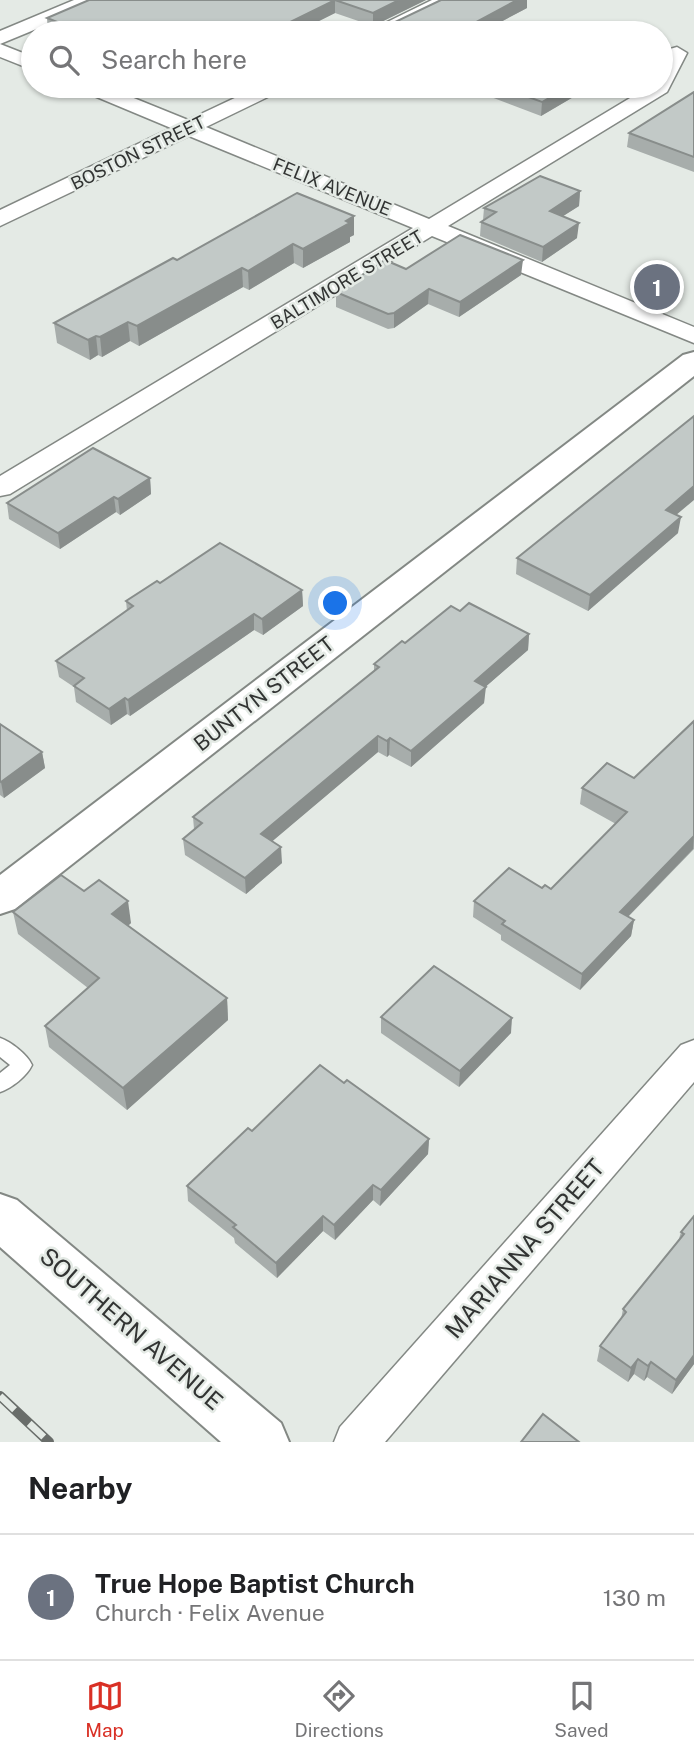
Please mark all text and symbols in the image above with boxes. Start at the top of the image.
search box [21,21,673,98]
icon: search [45,41,83,79]
text: Search here [101,44,247,75]
street label: BOSTON STREET [67,111,209,194]
street label: FELIX AVENUE [270,153,394,220]
street label: BALTIMORE STREET [267,226,427,333]
pin: 1 [634,261,680,313]
your location [318,586,352,620]
street label: BUNTYN STREET [189,631,339,756]
street label: MARIANNA STREET [439,1153,610,1344]
street label: SOUTHERN AVENUE [35,1241,229,1415]
text: Nearby [28,1470,132,1506]
text: True Hope Baptist Church [95,1568,415,1599]
text: 1 [46,1584,56,1611]
text: 130 m [603,1584,666,1611]
text: Church · Felix Avenue [95,1599,325,1626]
tab: Map [85,1677,124,1741]
tab: Directions [294,1677,384,1741]
tab: Saved [554,1677,609,1741]

